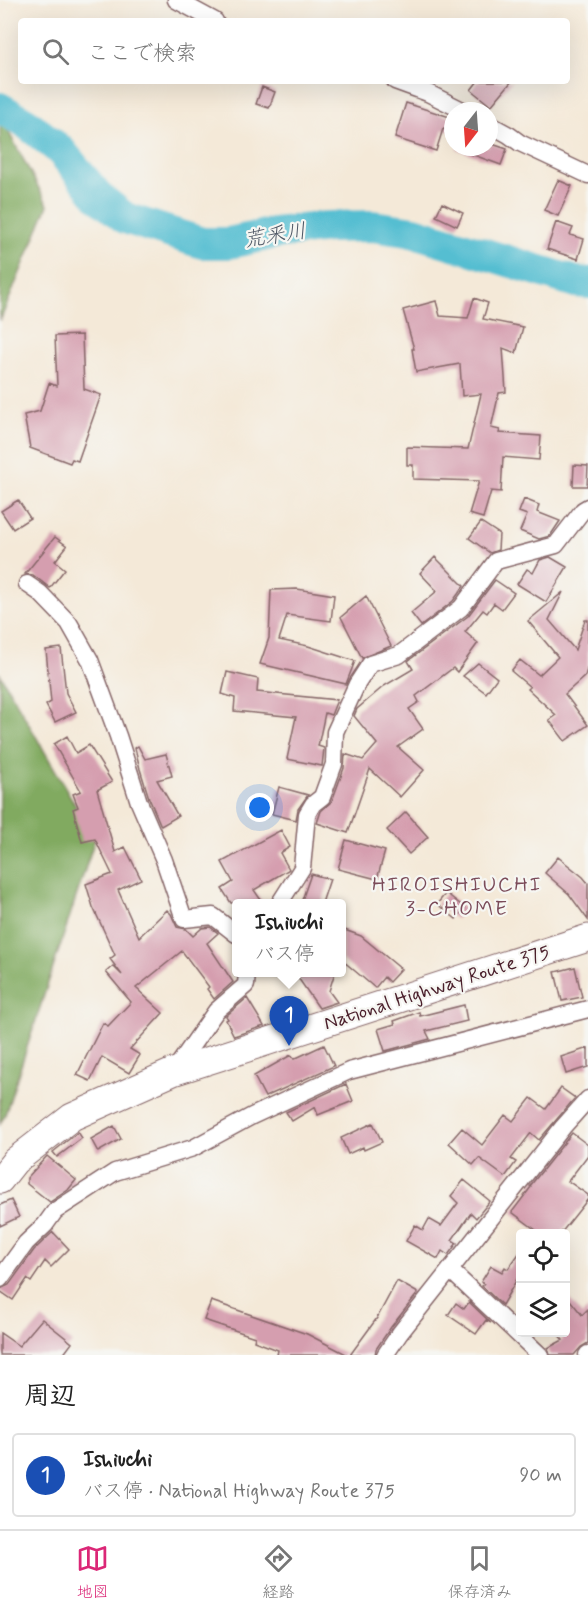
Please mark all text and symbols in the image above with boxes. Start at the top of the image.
search box [18,18,570,84]
icon: search [39,35,72,68]
text: ここで検索 [87,40,197,68]
north arrow [444,102,498,156]
water label: 荒釆川 [242,217,308,255]
your location [245,793,274,822]
district label: HIROISHIUCHI 3-CHOME [372,871,542,923]
popup [232,899,346,977]
text: Ishiuchi [254,909,324,937]
street label: National Highway Route 375 [320,939,554,1037]
text: バス停 [254,941,314,968]
pin: 1 [270,996,308,1046]
map controls [516,1229,570,1337]
button: locate [516,1229,570,1283]
button: layers [516,1283,570,1337]
text: 周辺 [24,1380,76,1414]
text: Ishiuchi [83,1446,152,1474]
text: 1 [41,1462,50,1489]
text: 90 m [519,1462,562,1489]
text: バス停 · National Highway Route 375 [83,1478,395,1505]
tab: 地図 [76,1542,109,1603]
tab: 経路 [262,1542,295,1603]
tab: 保存済み [448,1542,512,1603]

